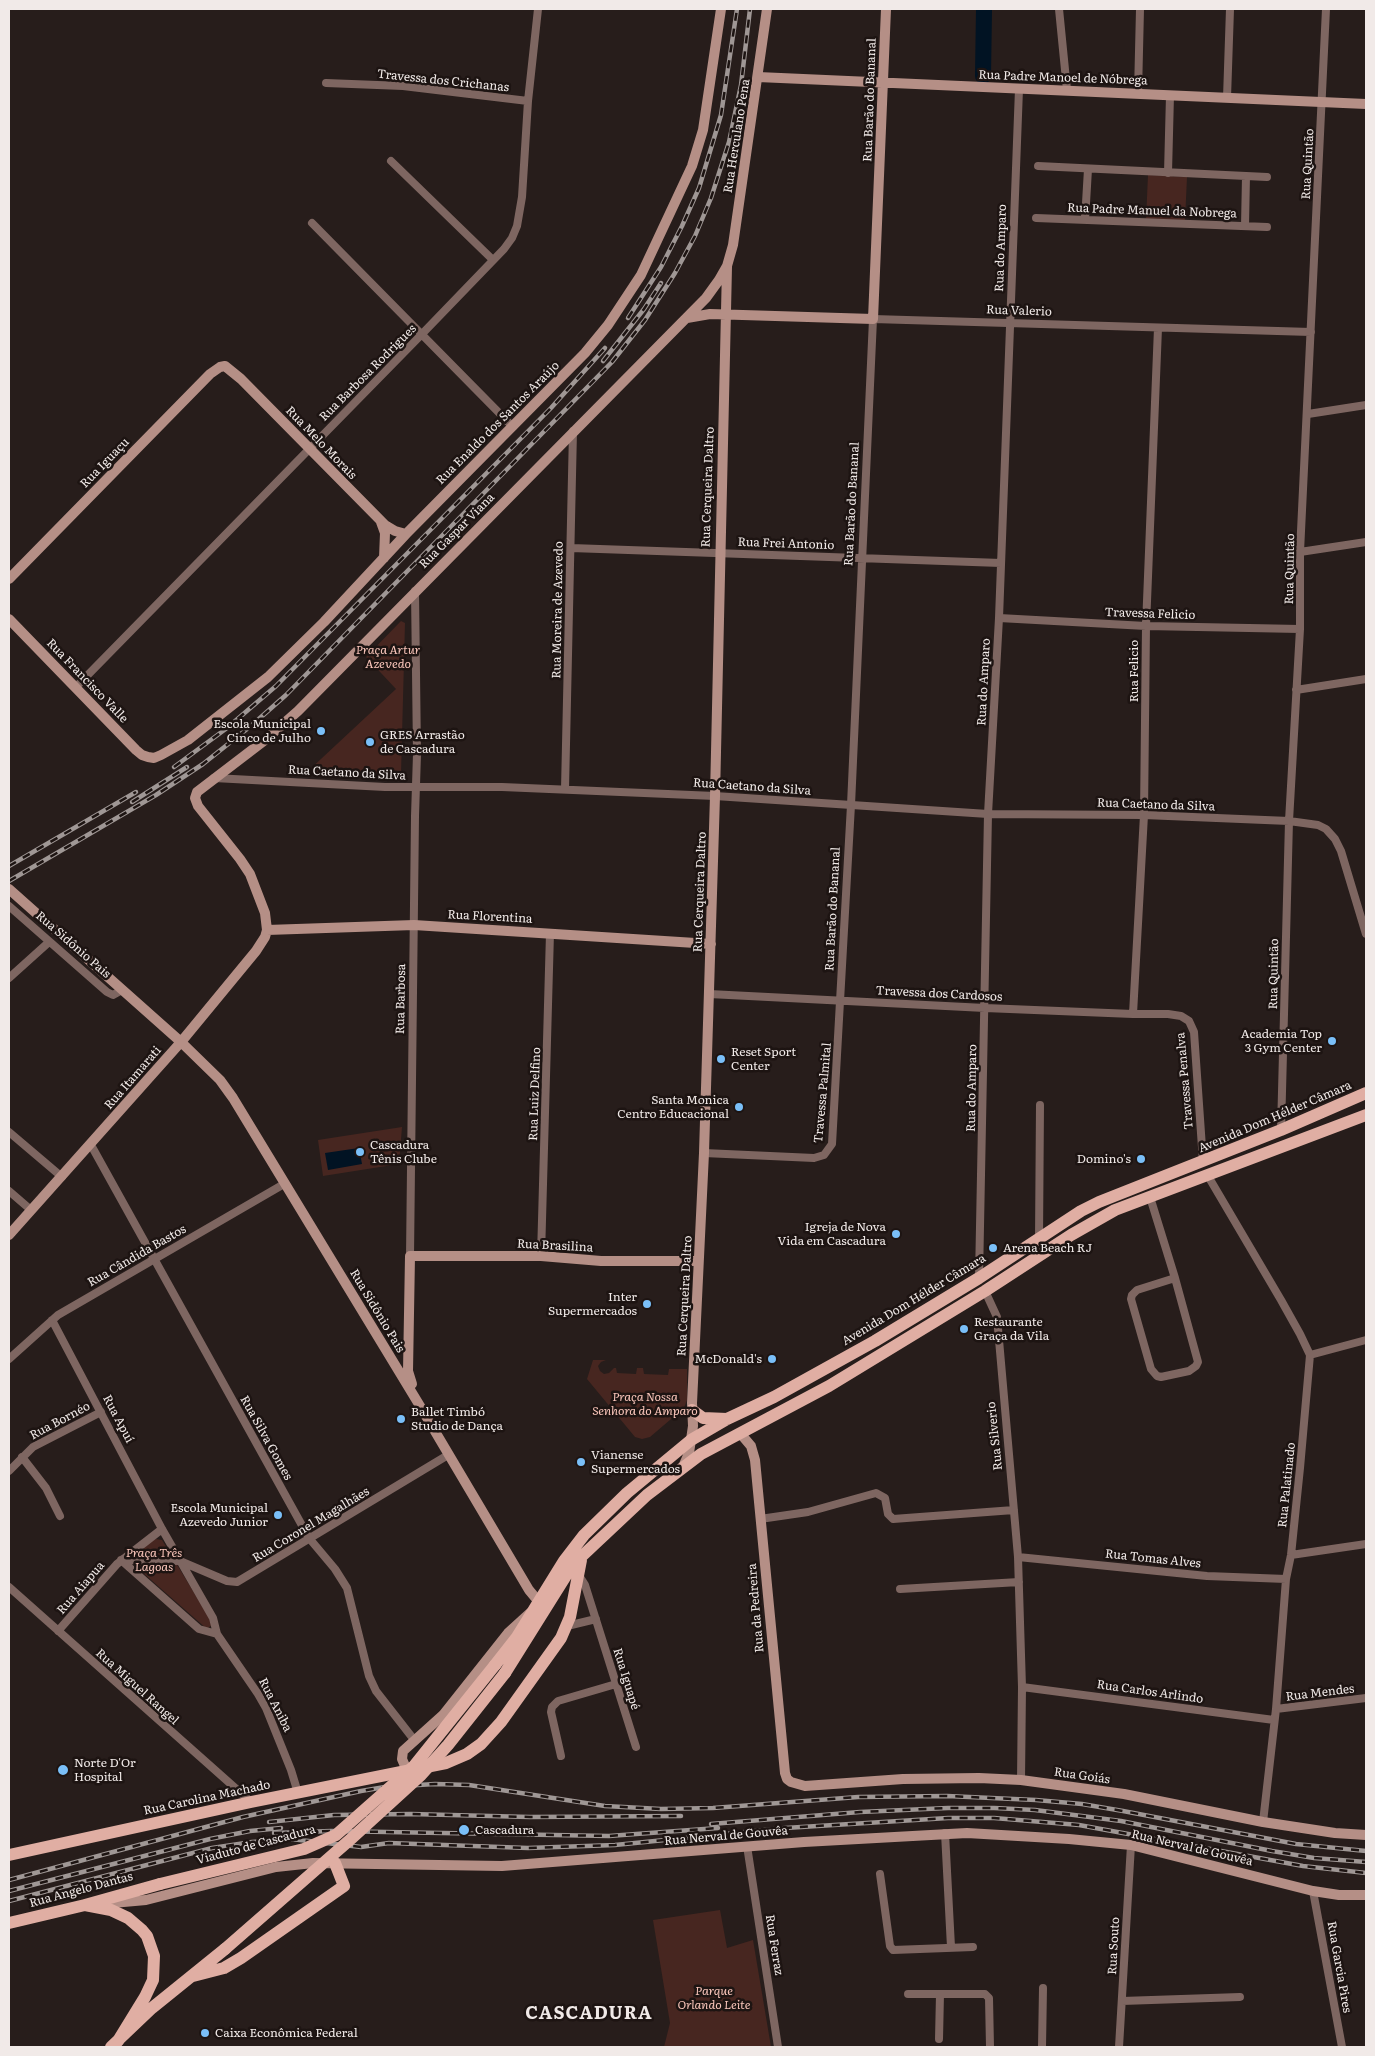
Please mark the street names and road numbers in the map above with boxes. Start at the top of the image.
street label: Rua Barão do Bananal [861,38,879,162]
street label: Travessa dos Crichanas [376,67,510,95]
street label: Rua Padre Manoel de Nóbrega [978,68,1148,88]
street label: Rua Herculano Pena [721,78,753,194]
street label: Rua Quintão [1299,128,1317,200]
street label: Rua Padre Manuel da Nobrega [1067,201,1237,221]
street label: Rua do Amparo [992,204,1010,292]
street label: Rua Valerio [986,303,1052,319]
street label: Rua Barbosa Rodrigues [317,322,419,424]
street label: Rua Enaldo dos Santos Araújo [433,358,563,488]
street label: Rua Melo Morais [282,403,360,483]
street label: Rua Cerqueira Daltro [699,426,717,548]
street label: Rua Iguaçu [78,435,132,491]
street label: Rua Barão do Bananal [842,442,862,566]
street label: Rua Gaspar Viana [416,490,498,572]
street label: Rua Quintão [1282,533,1298,605]
street label: Rua Frei Antonio [737,535,835,553]
street label: Rua Moreira de Azevedo [550,541,566,679]
street label: Travessa Felicio [1104,605,1196,623]
street label: Rua Francisco Valle [43,636,131,726]
street label: Rua do Amparo [975,638,993,726]
street label: Rua Felicio [1127,640,1141,702]
street label: Rua Caetano da Silva [288,763,406,783]
street label: Rua Caetano da Silva [693,776,811,798]
street label: Rua Caetano da Silva [1097,796,1215,814]
street label: Rua Cerqueira Daltro [691,831,709,953]
street label: Rua Barão do Bananal [823,847,843,971]
street label: Rua Florentina [447,908,533,926]
street label: Rua Sidônio Pais [33,909,113,981]
street label: Rua Quintão [1266,938,1282,1010]
street label: Rua Barbosa [393,964,409,1034]
street label: Travessa dos Cardosos [875,983,1003,1005]
street label: Travessa Penalva [1174,1032,1196,1130]
street label: Travessa Palmital [811,1042,835,1144]
street label: Rua Itamarati [102,1043,164,1113]
street label: Rua do Amparo [964,1044,980,1132]
street label: Rua Luiz Delfino [526,1047,544,1141]
street label: Avenida Dom Hélder Câmara [1196,1078,1354,1156]
street label: Rua Cândida Bastos [85,1222,189,1290]
street label: Rua Cerqueira Daltro [675,1235,695,1357]
street label: Rua Brasilina [516,1237,594,1255]
street label: Avenida Dom Hélder Câmara [840,1251,988,1349]
street label: Rua Sidônio Pais [347,1267,407,1355]
street label: Rua Apuí [99,1393,137,1445]
street label: Rua Silva Gomes [237,1393,295,1483]
street label: Rua Bornéo [27,1399,93,1443]
street label: Rua Silverio [984,1401,1006,1471]
street label: Rua Palatinado [1275,1442,1299,1528]
street label: Rua Coronel Magalhães [250,1484,372,1566]
street label: Rua Tomas Alves [1104,1547,1202,1571]
street label: Rua Aiapua [54,1559,108,1617]
street label: Rua da Pedreira [745,1563,767,1653]
street label: Rua Miguel Rangel [93,1646,181,1728]
street label: Rua Iguapé [610,1646,642,1712]
street label: Rua Aniba [255,1676,295,1734]
street label: Rua Carlos Arlindo [1096,1677,1204,1707]
street label: Rua Mendes [1285,1682,1355,1704]
street label: Rua Goiás [1053,1765,1111,1787]
street label: Rua Carolina Machado [142,1778,272,1818]
street label: Viaduto de Cascadura [195,1822,317,1868]
street label: Rua Nerval de Gouvêa [663,1823,789,1849]
street label: Rua Nerval de Gouvêa [1130,1827,1254,1869]
street label: Rua Angelo Dantas [28,1869,134,1911]
street label: Rua Ferraz [762,1914,786,1976]
street label: Rua Souto [1105,1917,1123,1975]
street label: Rua Garcia Pires [1324,1920,1354,2014]

